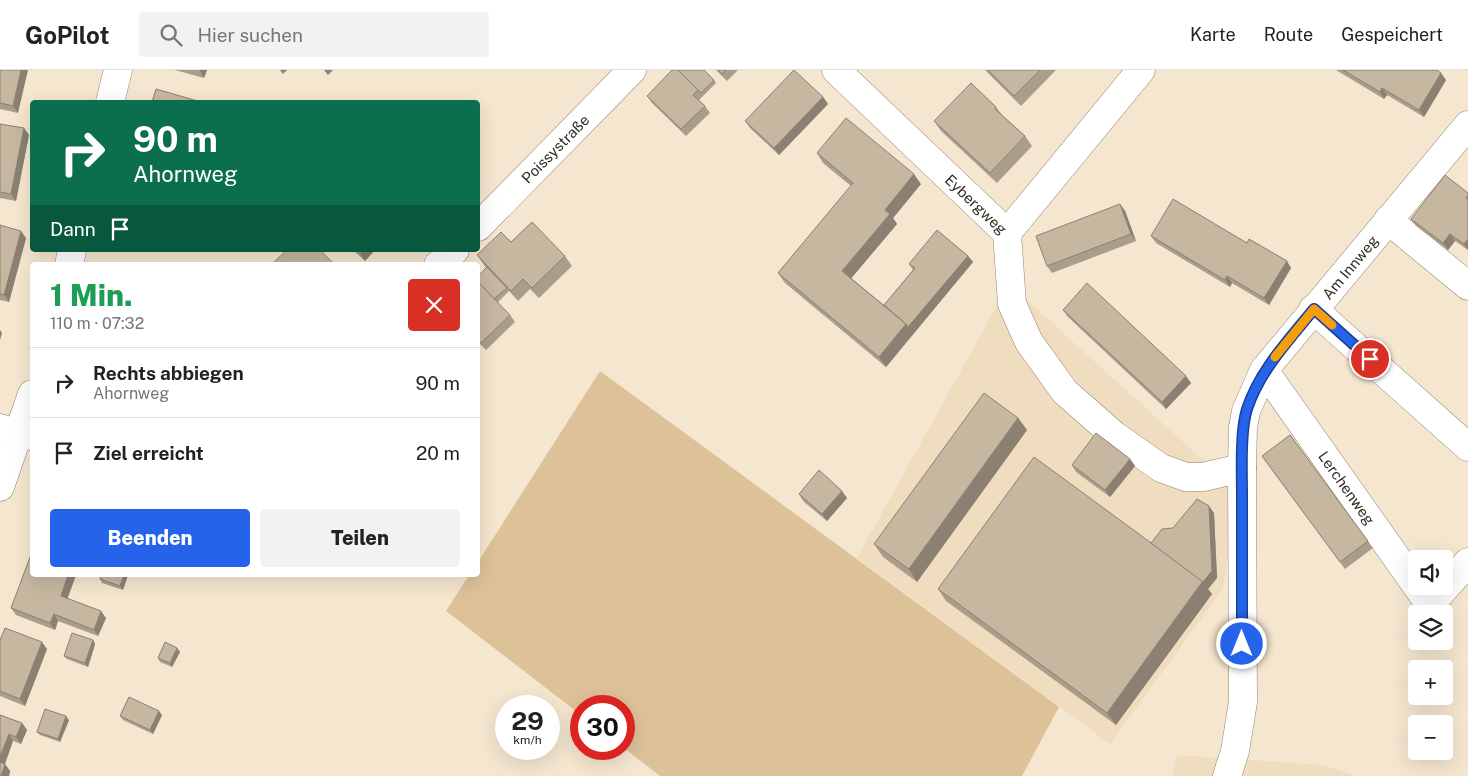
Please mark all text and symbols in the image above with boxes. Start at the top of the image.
search box [139,12,489,57]
text: GoPilot [25,21,109,49]
icon: search [157,21,185,49]
text: Hier suchen [197,24,303,46]
text: Karte [1190,24,1236,45]
text: Route [1264,24,1313,45]
text: Gespeichert [1341,24,1443,45]
street label: Poissystraße [518,111,592,186]
text: 90 m [133,119,218,160]
icon: right [50,120,115,185]
text: Ahornweg [133,161,238,187]
street label: Eybergweg [942,170,1011,237]
icon: arrive [106,215,134,243]
text: Dann [50,218,96,240]
street label: Am Innweg [1318,232,1381,302]
text: 1 Min. [50,277,133,313]
button: close [408,279,460,331]
text: 110 m · 07:32 [50,314,144,333]
pin [1349,338,1391,380]
icon: arrive [1356,345,1384,373]
text: Rechts abbiegen [93,362,244,384]
icon: right [50,369,78,397]
text: 90 m [416,372,460,394]
text: Ahornweg [93,384,169,403]
icon: arrive [50,439,78,467]
text: Ziel erreicht [93,442,204,464]
text: 20 m [416,442,460,464]
street label: Lerchenweg [1315,448,1379,527]
button: Beenden [50,509,250,567]
button: Teilen [260,509,460,567]
map controls [1408,550,1453,760]
button: sound [1408,550,1453,595]
button: layers [1408,605,1453,650]
position arrow [1215,617,1267,669]
button: + [1408,660,1453,705]
speed limit sign: 30 [570,695,635,760]
text: 29 [511,706,544,736]
button: − [1408,715,1453,760]
text: km/h [513,733,542,747]

